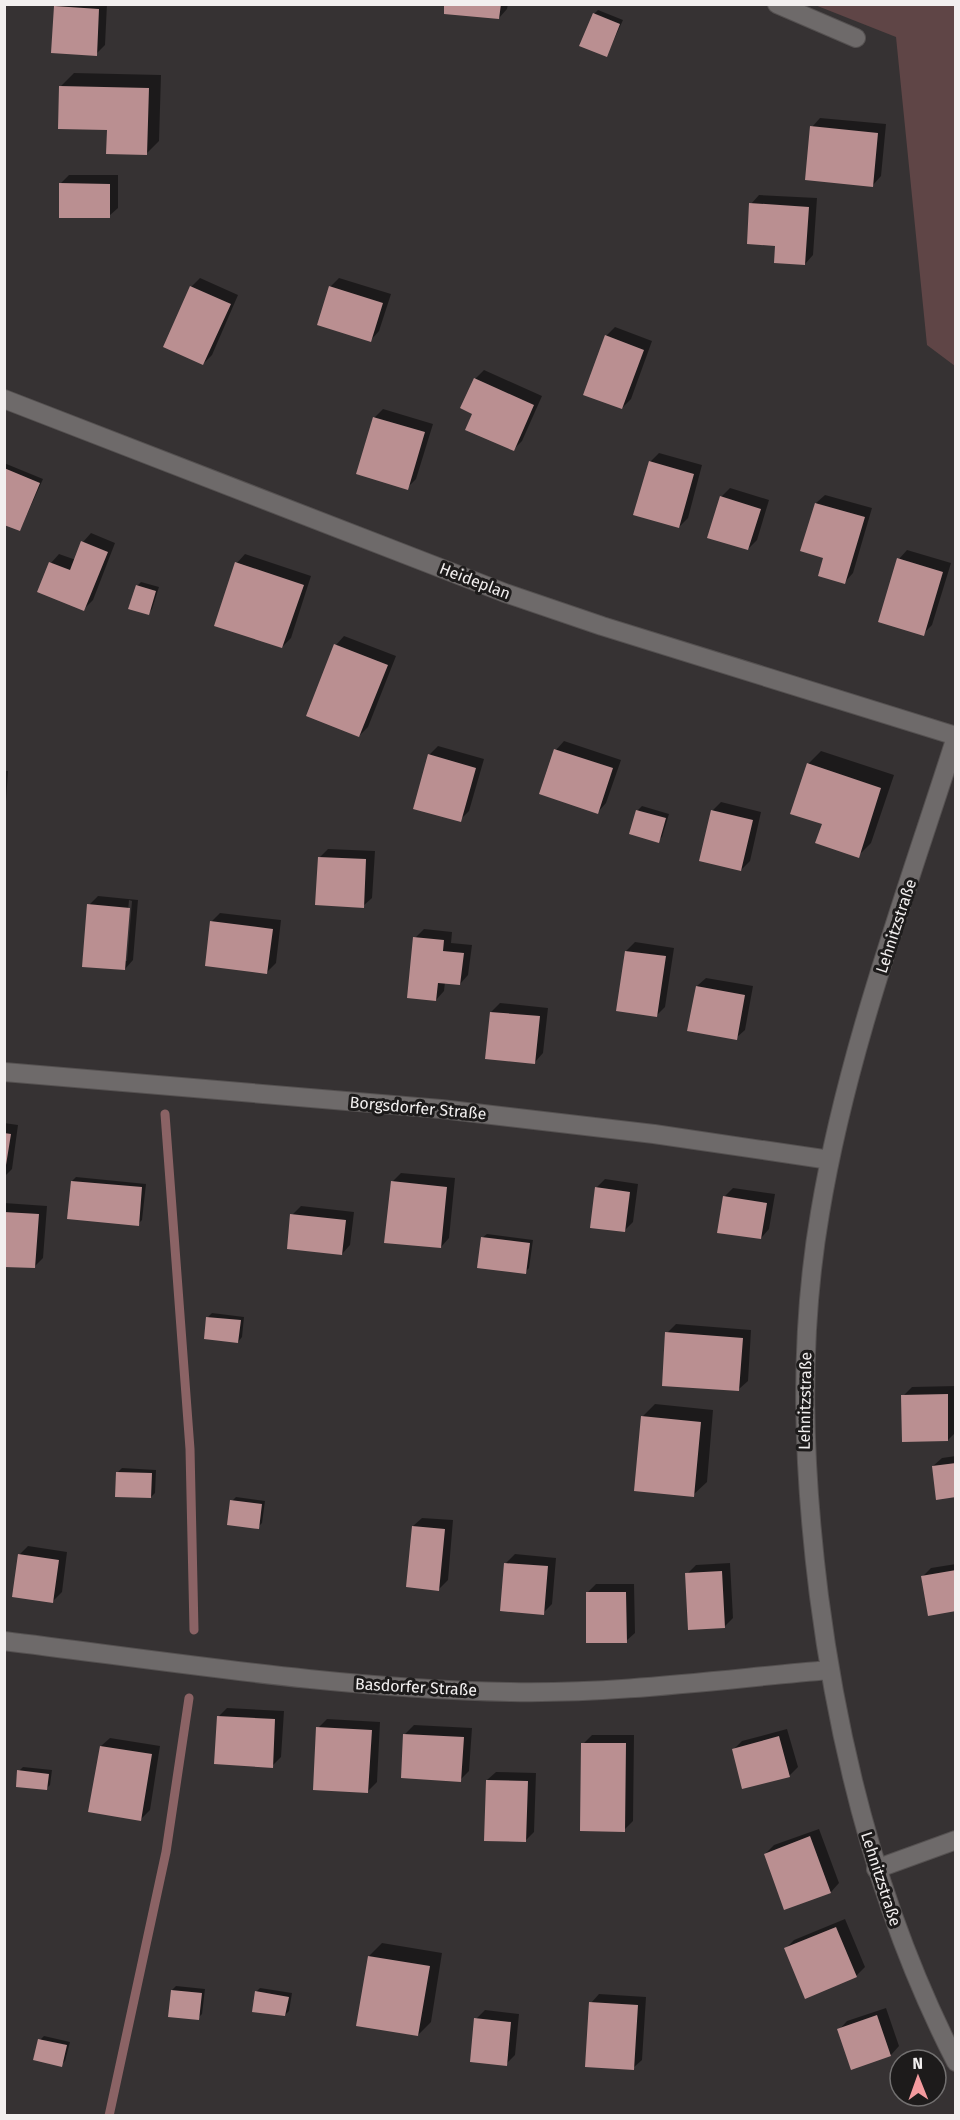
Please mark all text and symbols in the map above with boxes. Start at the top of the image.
street label: Heideplan [437,559,513,603]
street label: Lehnitzstraße [872,876,920,976]
street label: Borgsdorfer Straße [349,1093,487,1123]
street label: Lehnitzstraße [795,1352,815,1450]
street label: Basdorfer Straße [354,1674,478,1700]
street label: Lehnitzstraße [857,1829,905,1929]
north arrow [888,2048,948,2108]
text: N [912,2054,923,2073]

